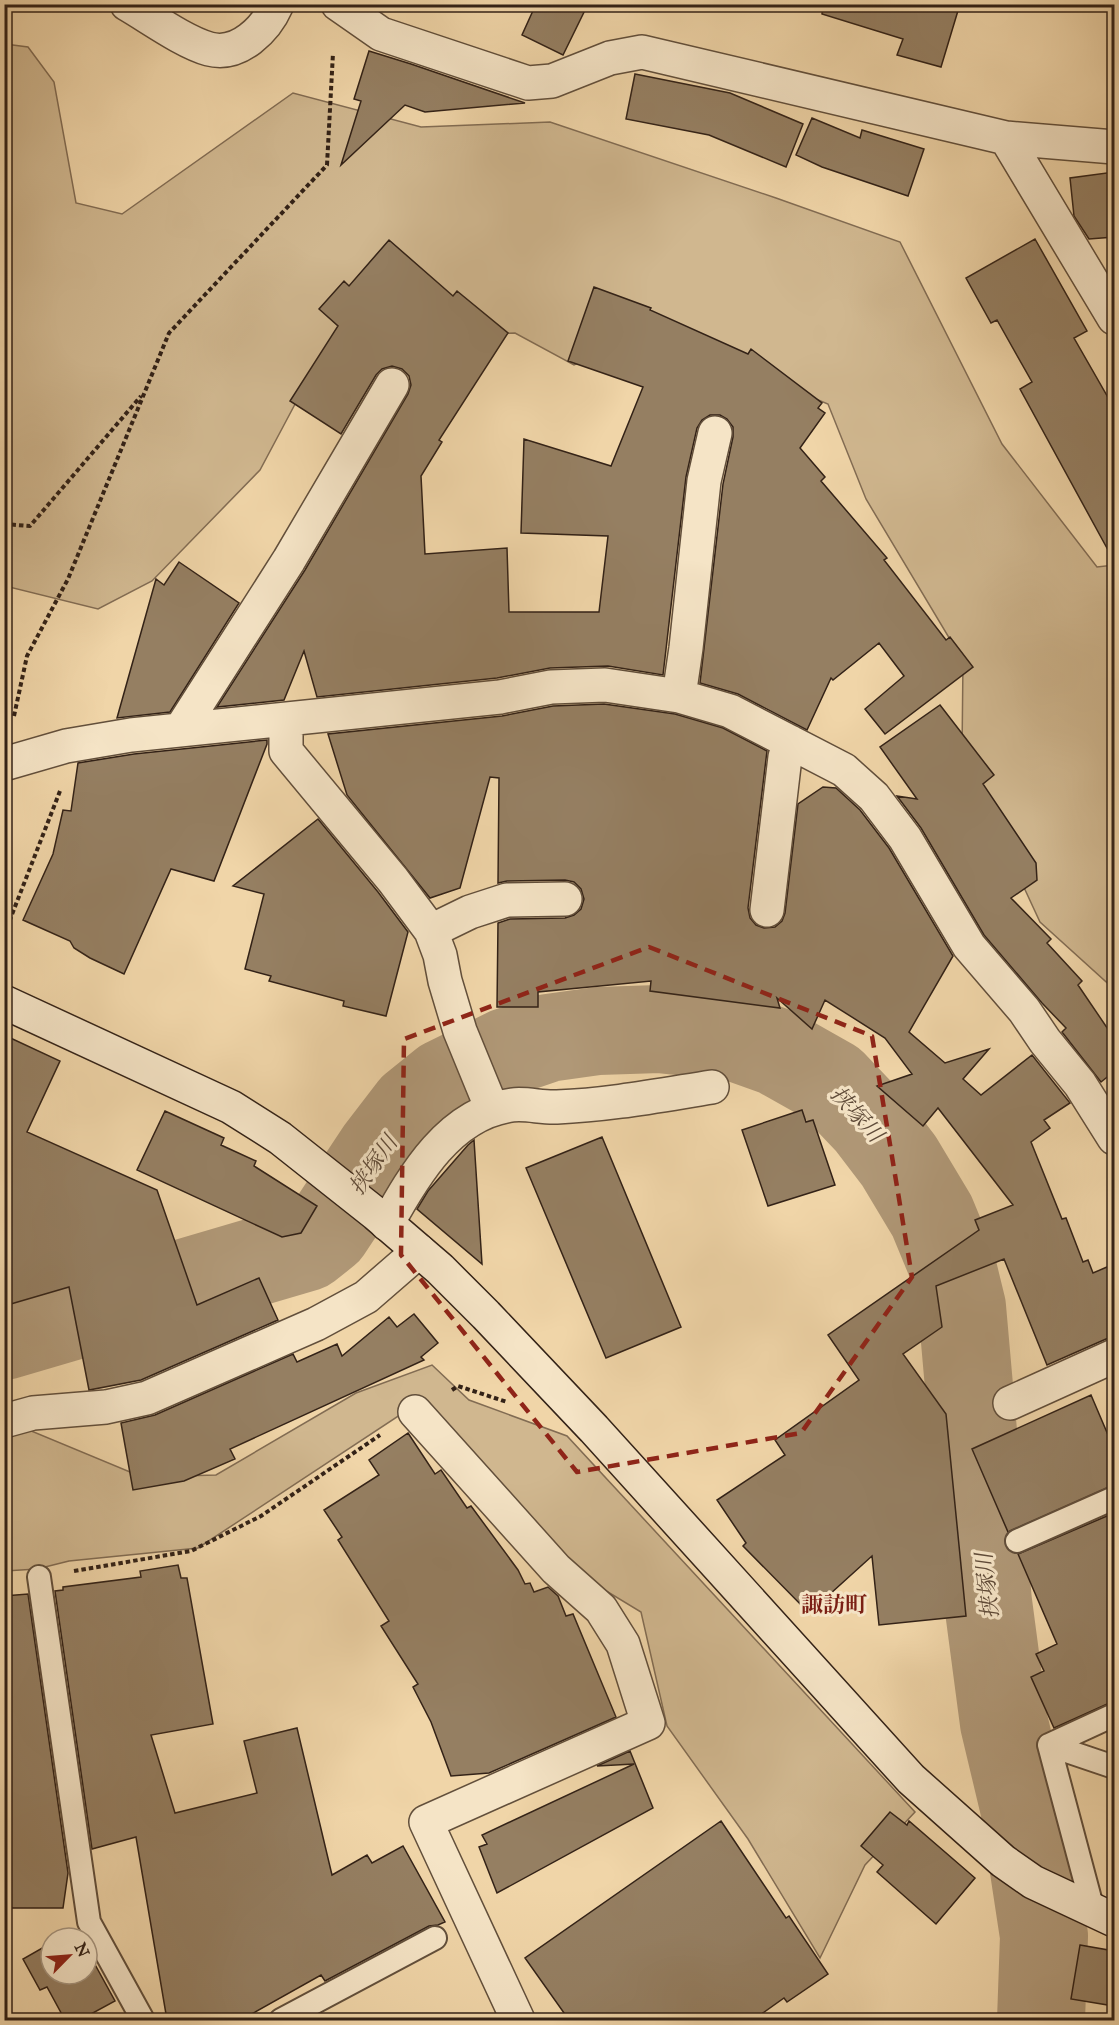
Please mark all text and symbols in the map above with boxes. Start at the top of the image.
water label: 挟塚川 [825,1080,890,1149]
water label: 挟塚川 [343,1129,404,1200]
water label: 挟塚川 [970,1550,1004,1620]
district label: 諏訪町 [801,1591,867,1618]
north arrow [39,1926,99,1986]
text: N [71,1940,94,1960]

